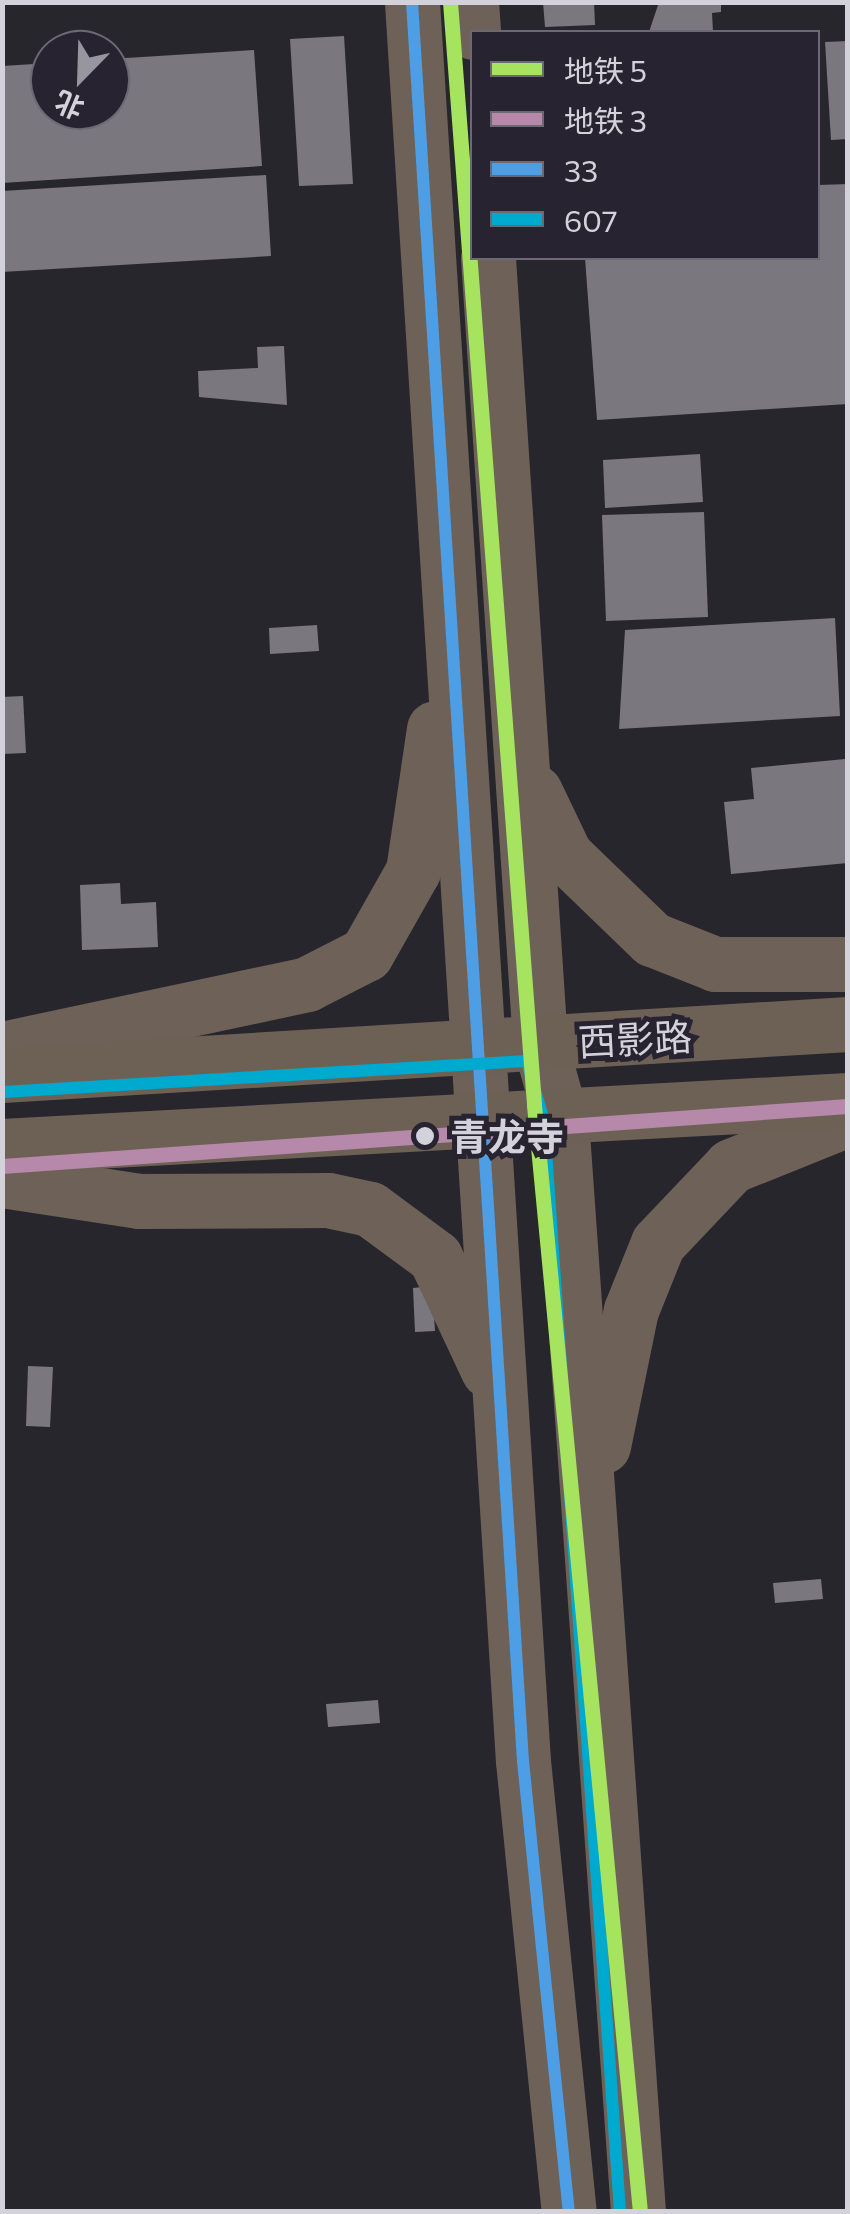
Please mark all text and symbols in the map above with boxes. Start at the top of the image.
north arrow [30,30,130,130]
legend [470,30,820,260]
text: 地铁 5 [564,51,647,88]
text: 北 [50,85,89,127]
text: 地铁 3 [564,101,647,138]
text: 33 [564,151,598,188]
text: 607 [564,201,618,238]
street label: 西影路 [577,1012,693,1064]
place label: 青龙寺 [450,1113,564,1159]
marker: 青龙寺 [409,1120,441,1152]

